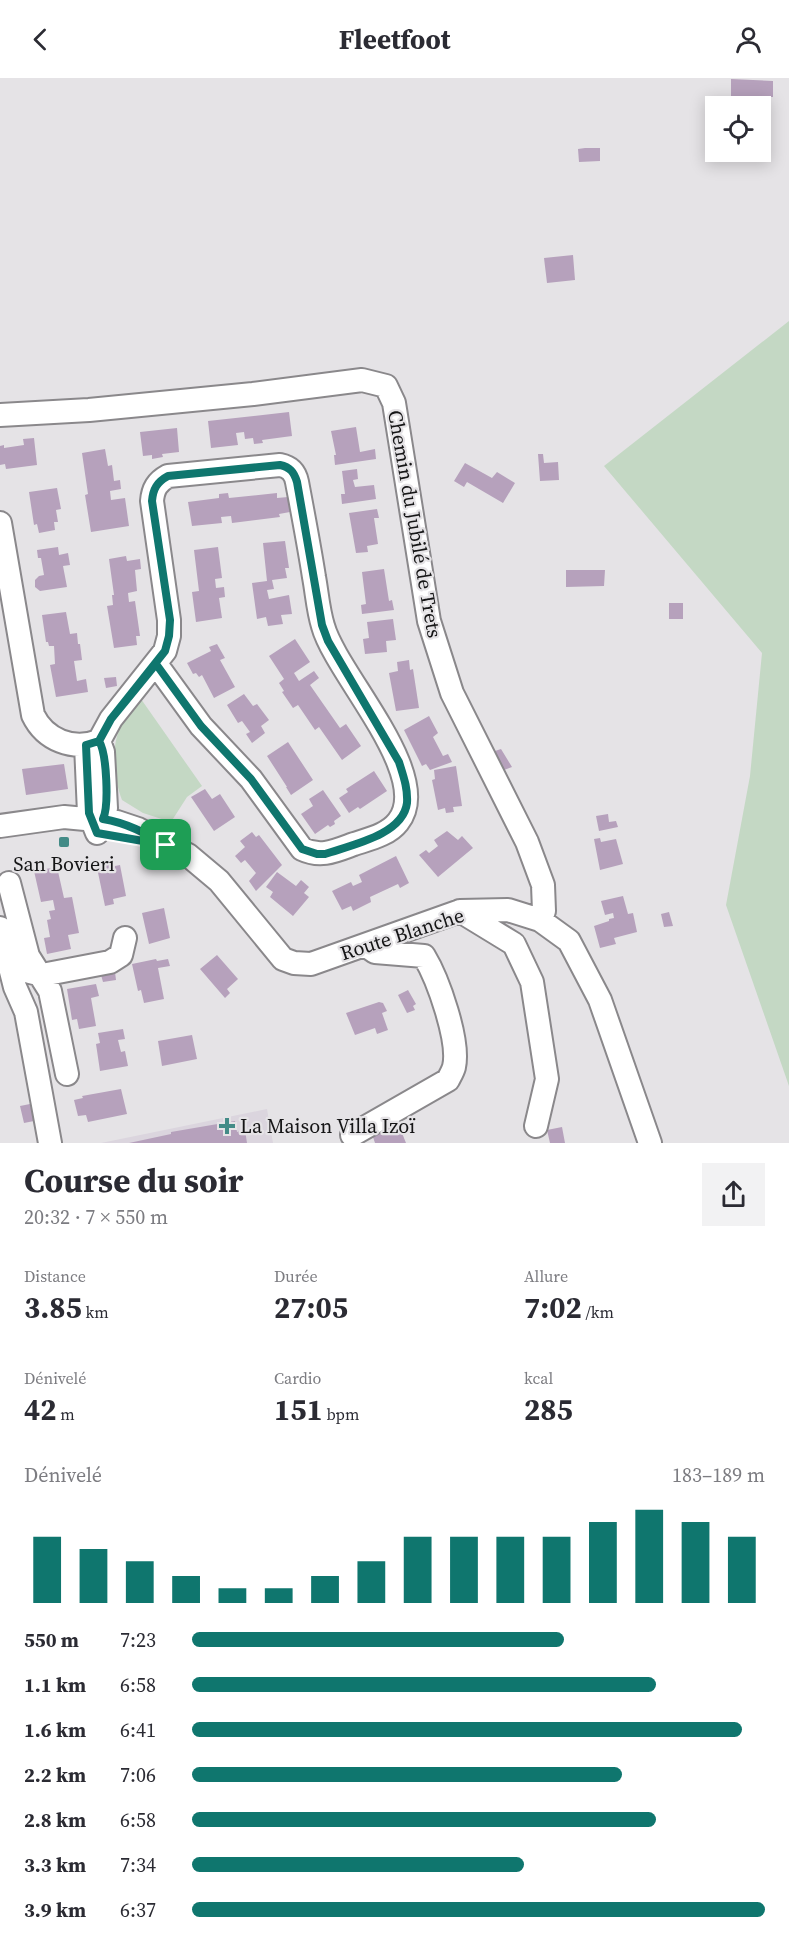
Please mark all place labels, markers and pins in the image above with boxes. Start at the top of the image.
pin [140,819,191,870]
marker: San Bovieri [57,835,71,849]
place label: San Bovieri [13,850,115,878]
place label: La Maison Villa Izoï [240,1112,416,1140]
marker: La Maison Villa Izoï [218,1117,236,1135]

